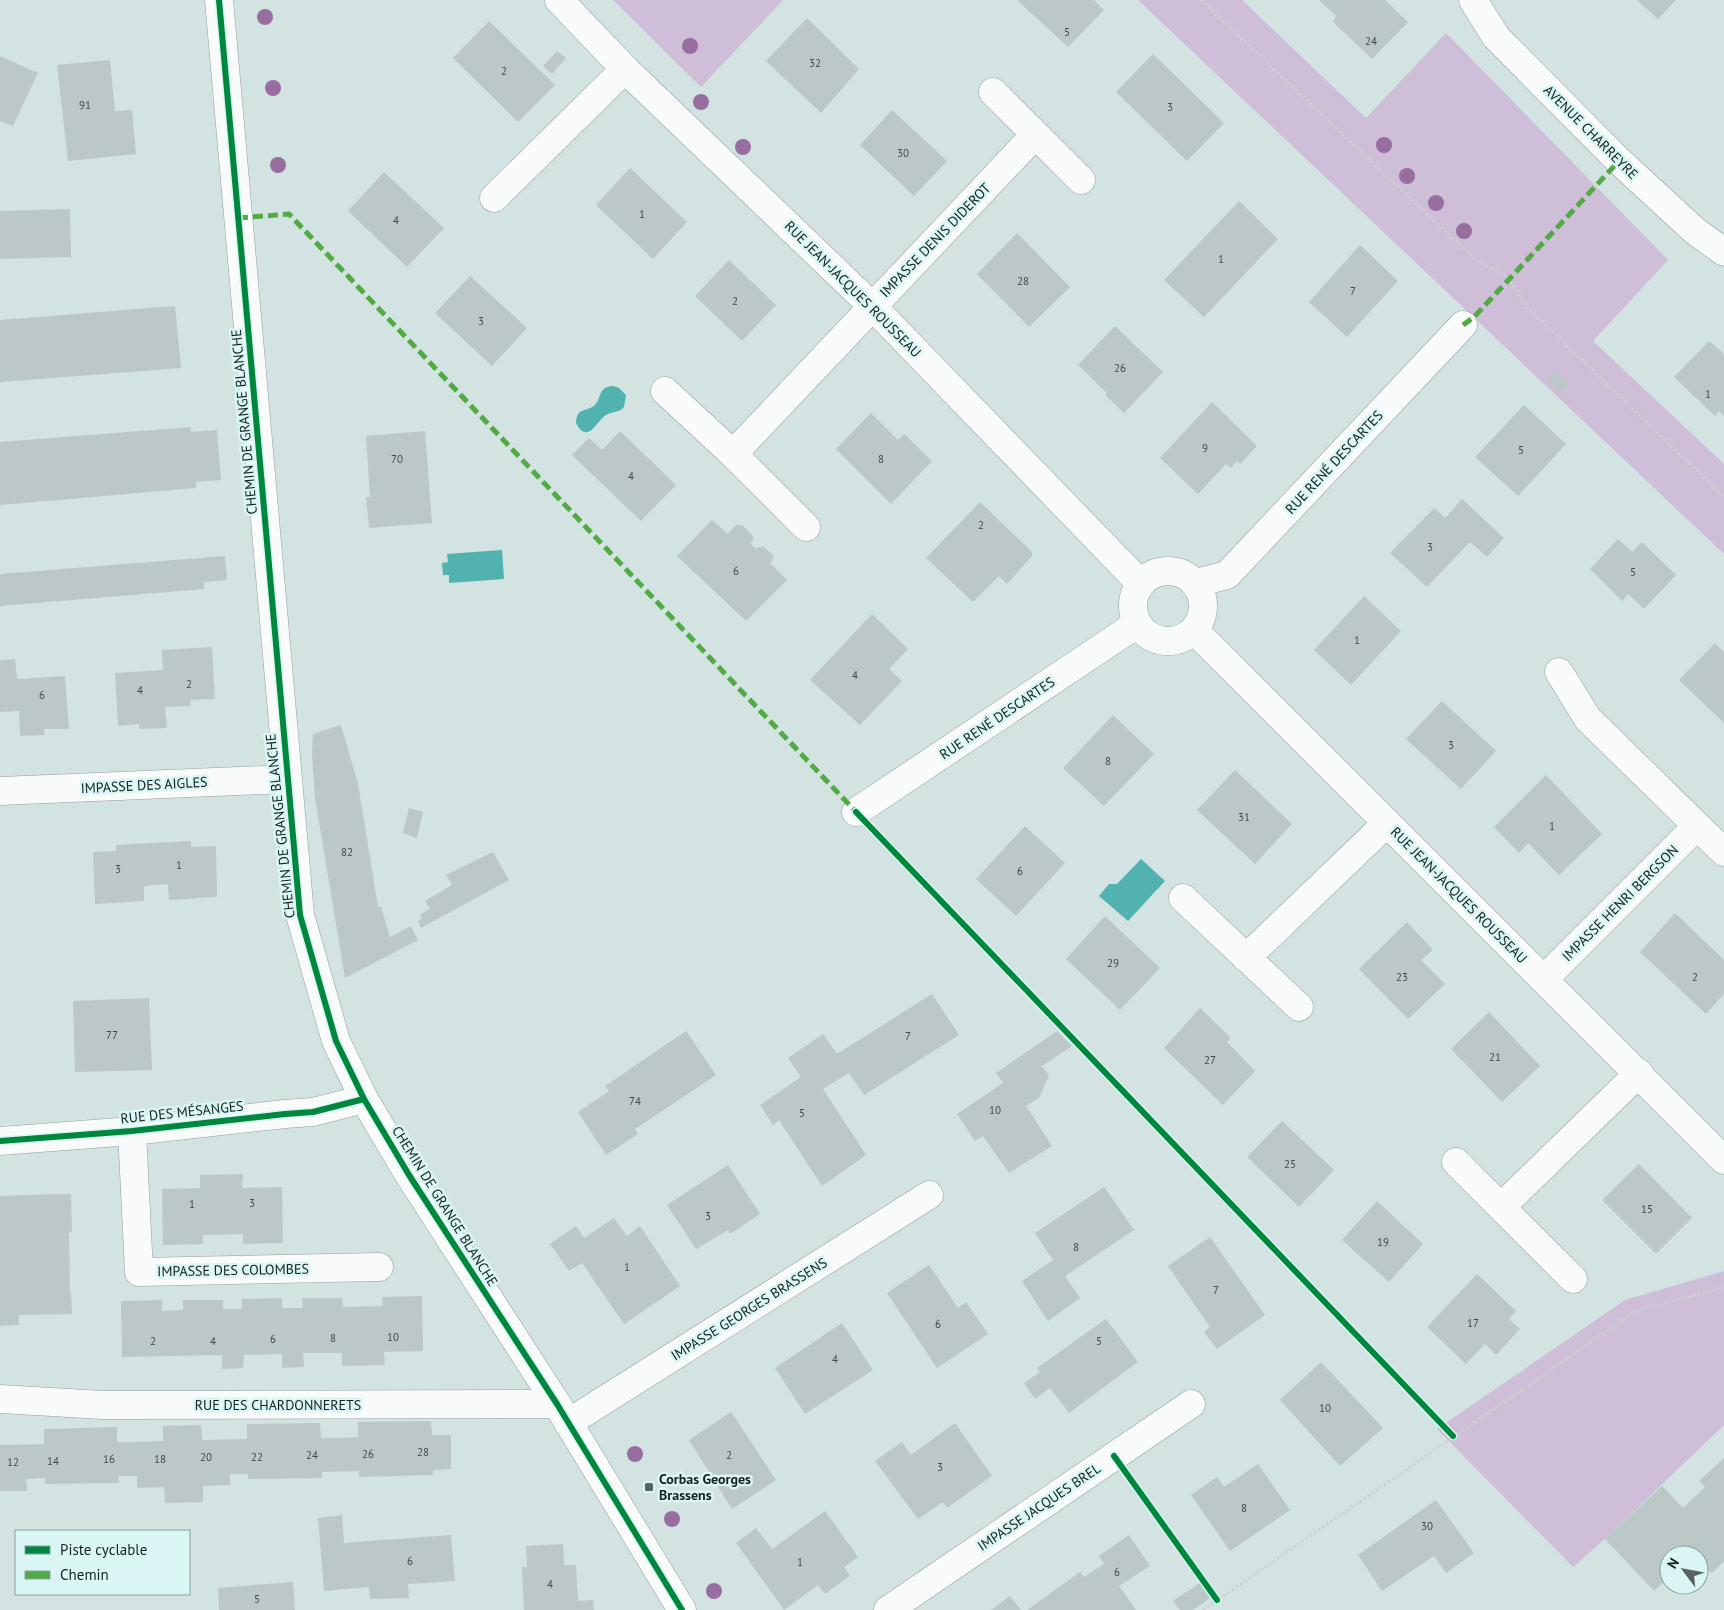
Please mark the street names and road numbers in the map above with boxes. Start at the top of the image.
street label: AVENUE CHARREYRE [1540,81,1642,183]
street label: IMPASSE DENIS DIDEROT [876,179,994,301]
street label: RUE JEAN-JACQUES ROUSSEAU [781,217,925,361]
street label: CHEMIN DE GRANGE BLANCHE [227,329,261,515]
street label: RUE RENÉ DESCARTES [1281,406,1387,518]
street label: RUE RENÉ DESCARTES [936,673,1058,763]
street label: CHEMIN DE GRANGE BLANCHE [261,733,299,919]
street label: IMPASSE DES AIGLES [80,773,208,797]
street label: RUE JEAN-JACQUES ROUSSEAU [1387,823,1531,967]
street label: IMPASSE HENRI BERGSON [1558,841,1682,965]
street label: RUE DES MÉSANGES [120,1097,244,1127]
street label: CHEMIN DE GRANGE BLANCHE [388,1123,502,1289]
street label: IMPASSE GEORGES BRASSENS [668,1254,830,1364]
street label: IMPASSE DES COLOMBES [157,1260,309,1280]
street label: RUE DES CHARDONNERETS [195,1396,361,1414]
street label: IMPASSE JACQUES BREL [974,1459,1104,1555]

